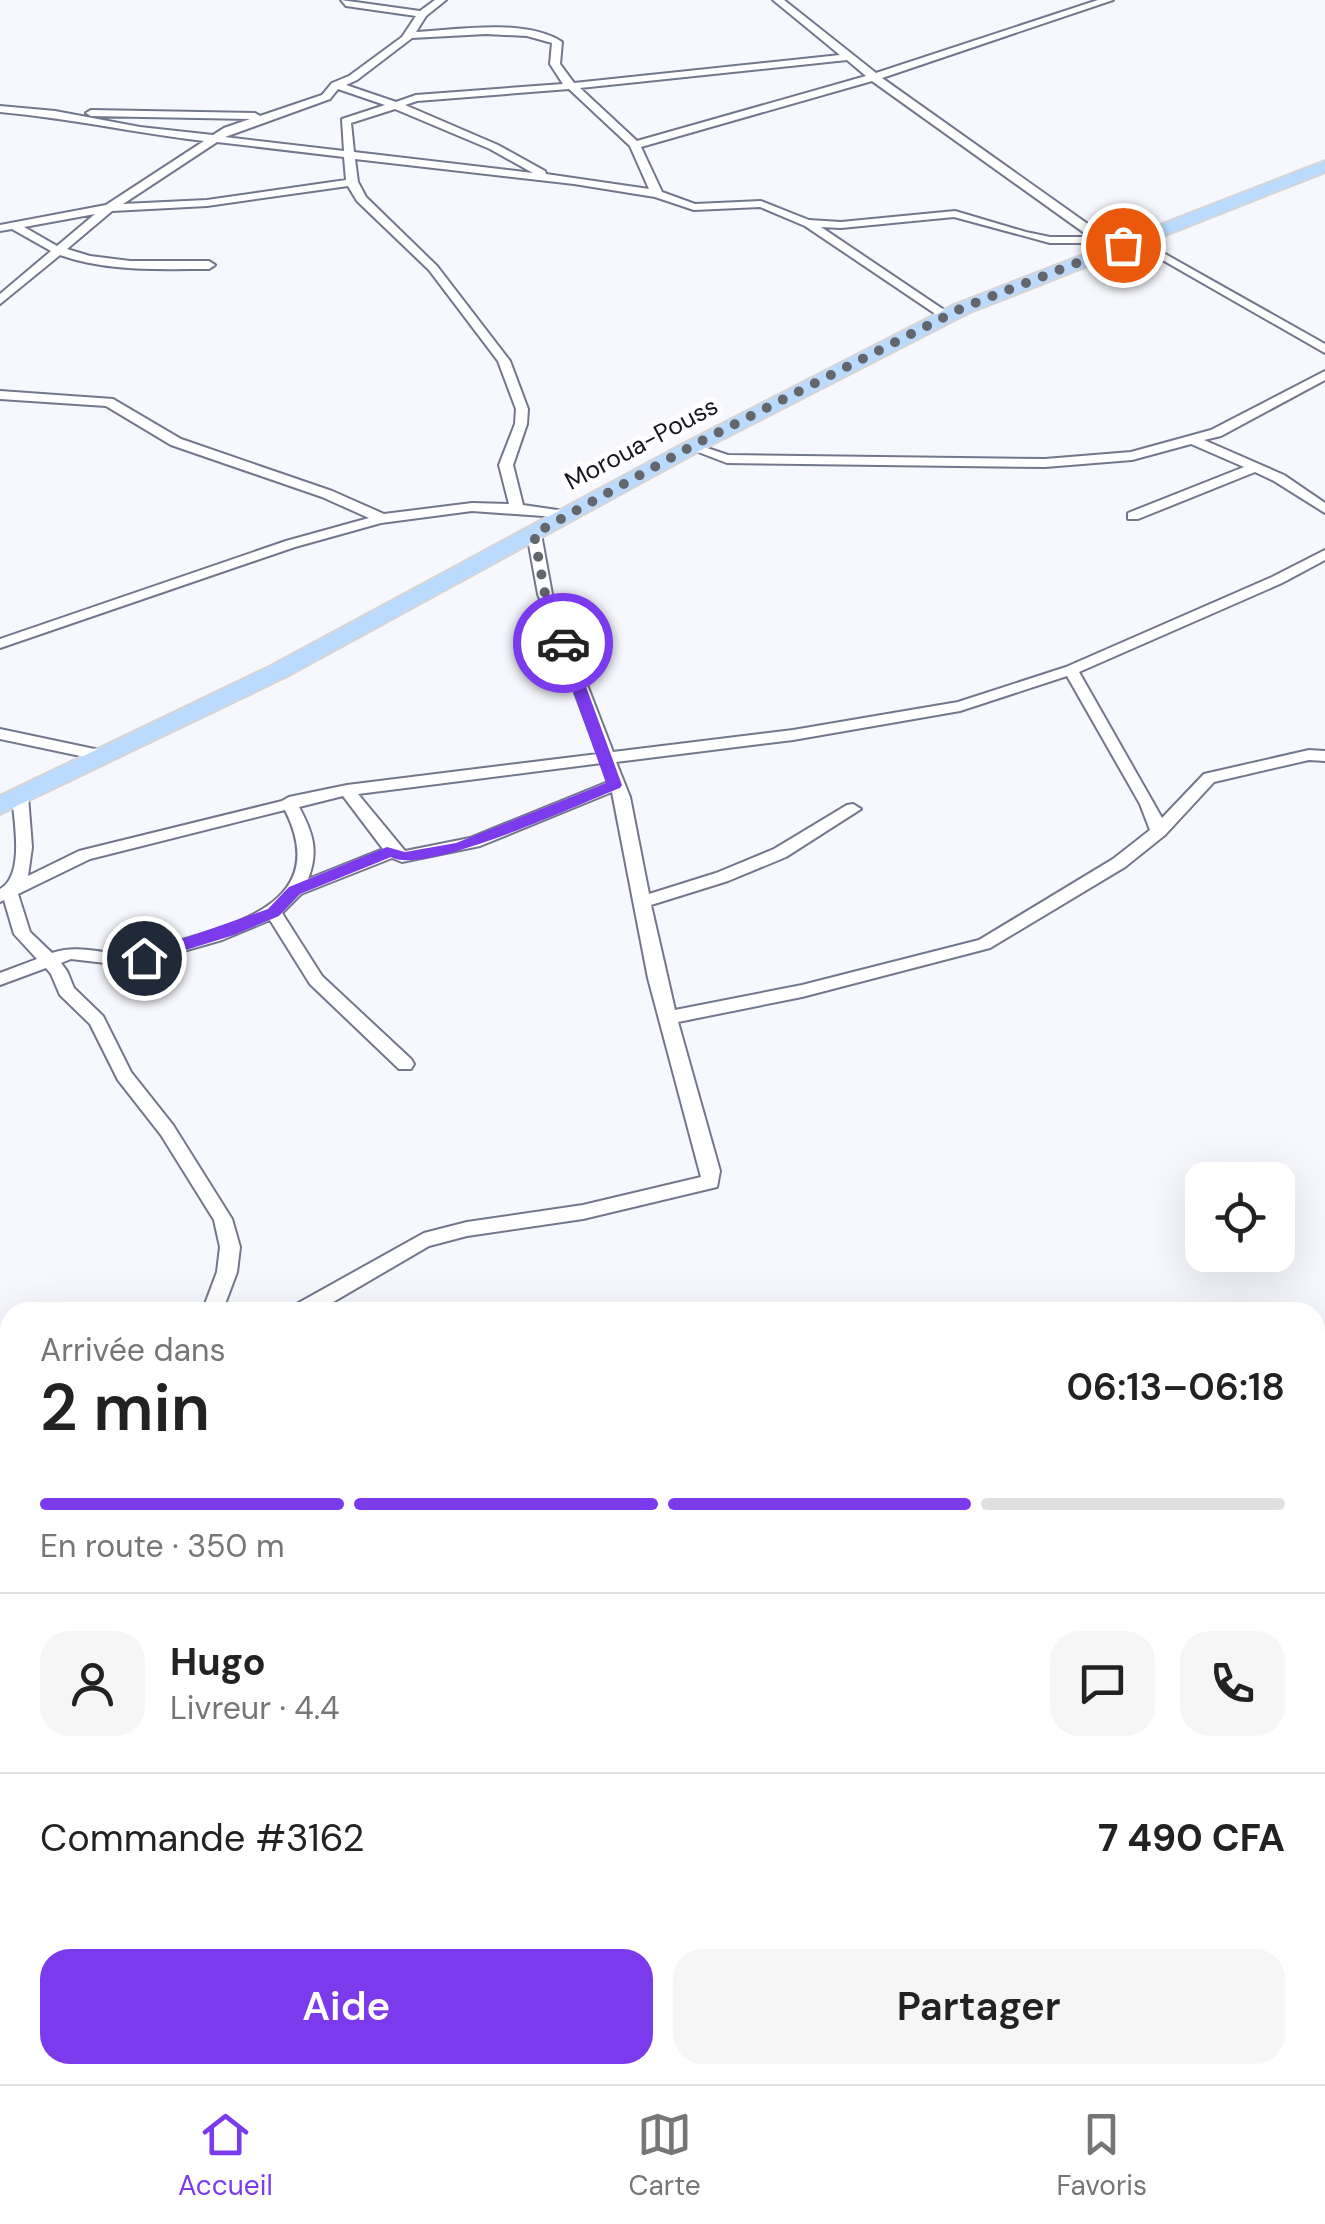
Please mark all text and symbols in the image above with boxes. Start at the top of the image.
pin [1081,203,1166,288]
icon: bag [1096,218,1151,273]
street label: Moroua-Pouss [559,389,724,498]
courier [513,593,613,693]
icon: car [536,616,591,671]
pin [102,916,187,1001]
icon: home [117,931,172,986]
map controls [1185,1162,1295,1272]
button: locate [1185,1162,1295,1272]
text: Arrivée dans [40,1329,225,1371]
text: 06:13–06:18 [1067,1362,1285,1412]
text: 2 min [40,1366,210,1450]
text: En route · 350 m [40,1525,284,1567]
button: person [40,1631,145,1736]
button: chat [1050,1631,1155,1736]
button: phone [1180,1631,1285,1736]
text: Hugo [170,1637,266,1687]
text: Livreur · 4.4 [170,1687,340,1729]
text: Commande #3162 [40,1813,364,1863]
text: 7 490 CFA [1098,1813,1285,1863]
button: Aide [40,1949,653,2064]
button: Partager [673,1949,1285,2064]
tab: Accueil [178,2107,273,2204]
tab: Carte [629,2107,701,2204]
tab: Favoris [1057,2107,1147,2204]

